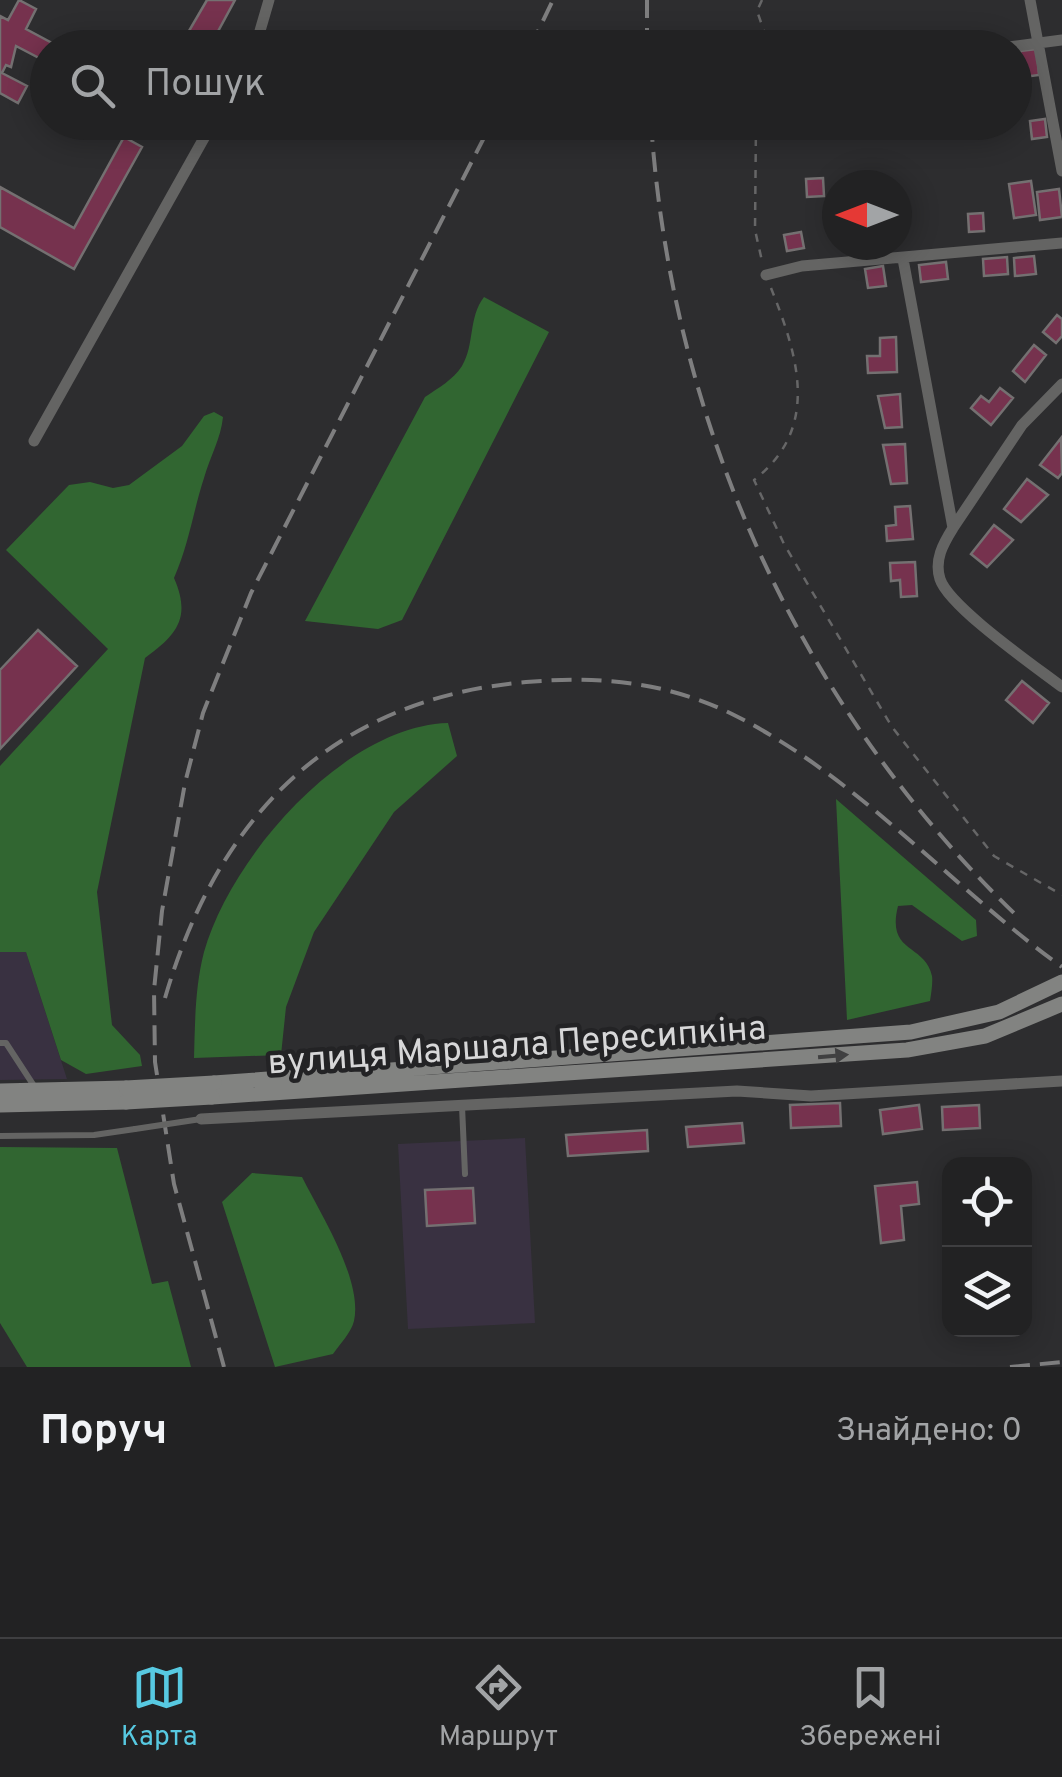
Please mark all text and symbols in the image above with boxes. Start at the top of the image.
search box [30,30,1032,140]
icon: search [65,58,120,113]
text: Пошук [145,61,266,110]
north arrow [822,170,912,260]
street label: вулиця Маршала Пересипкіна [266,1008,768,1086]
one-way arrow [818,1048,850,1064]
map controls [942,1157,1032,1337]
button: locate [942,1157,1032,1247]
button: layers [942,1247,1032,1337]
text: Поруч [40,1406,167,1459]
text: Знайдено: 0 [836,1412,1022,1452]
tab: Карта [121,1660,197,1756]
tab: Маршрут [439,1660,558,1756]
tab: Збережені [799,1660,941,1756]

